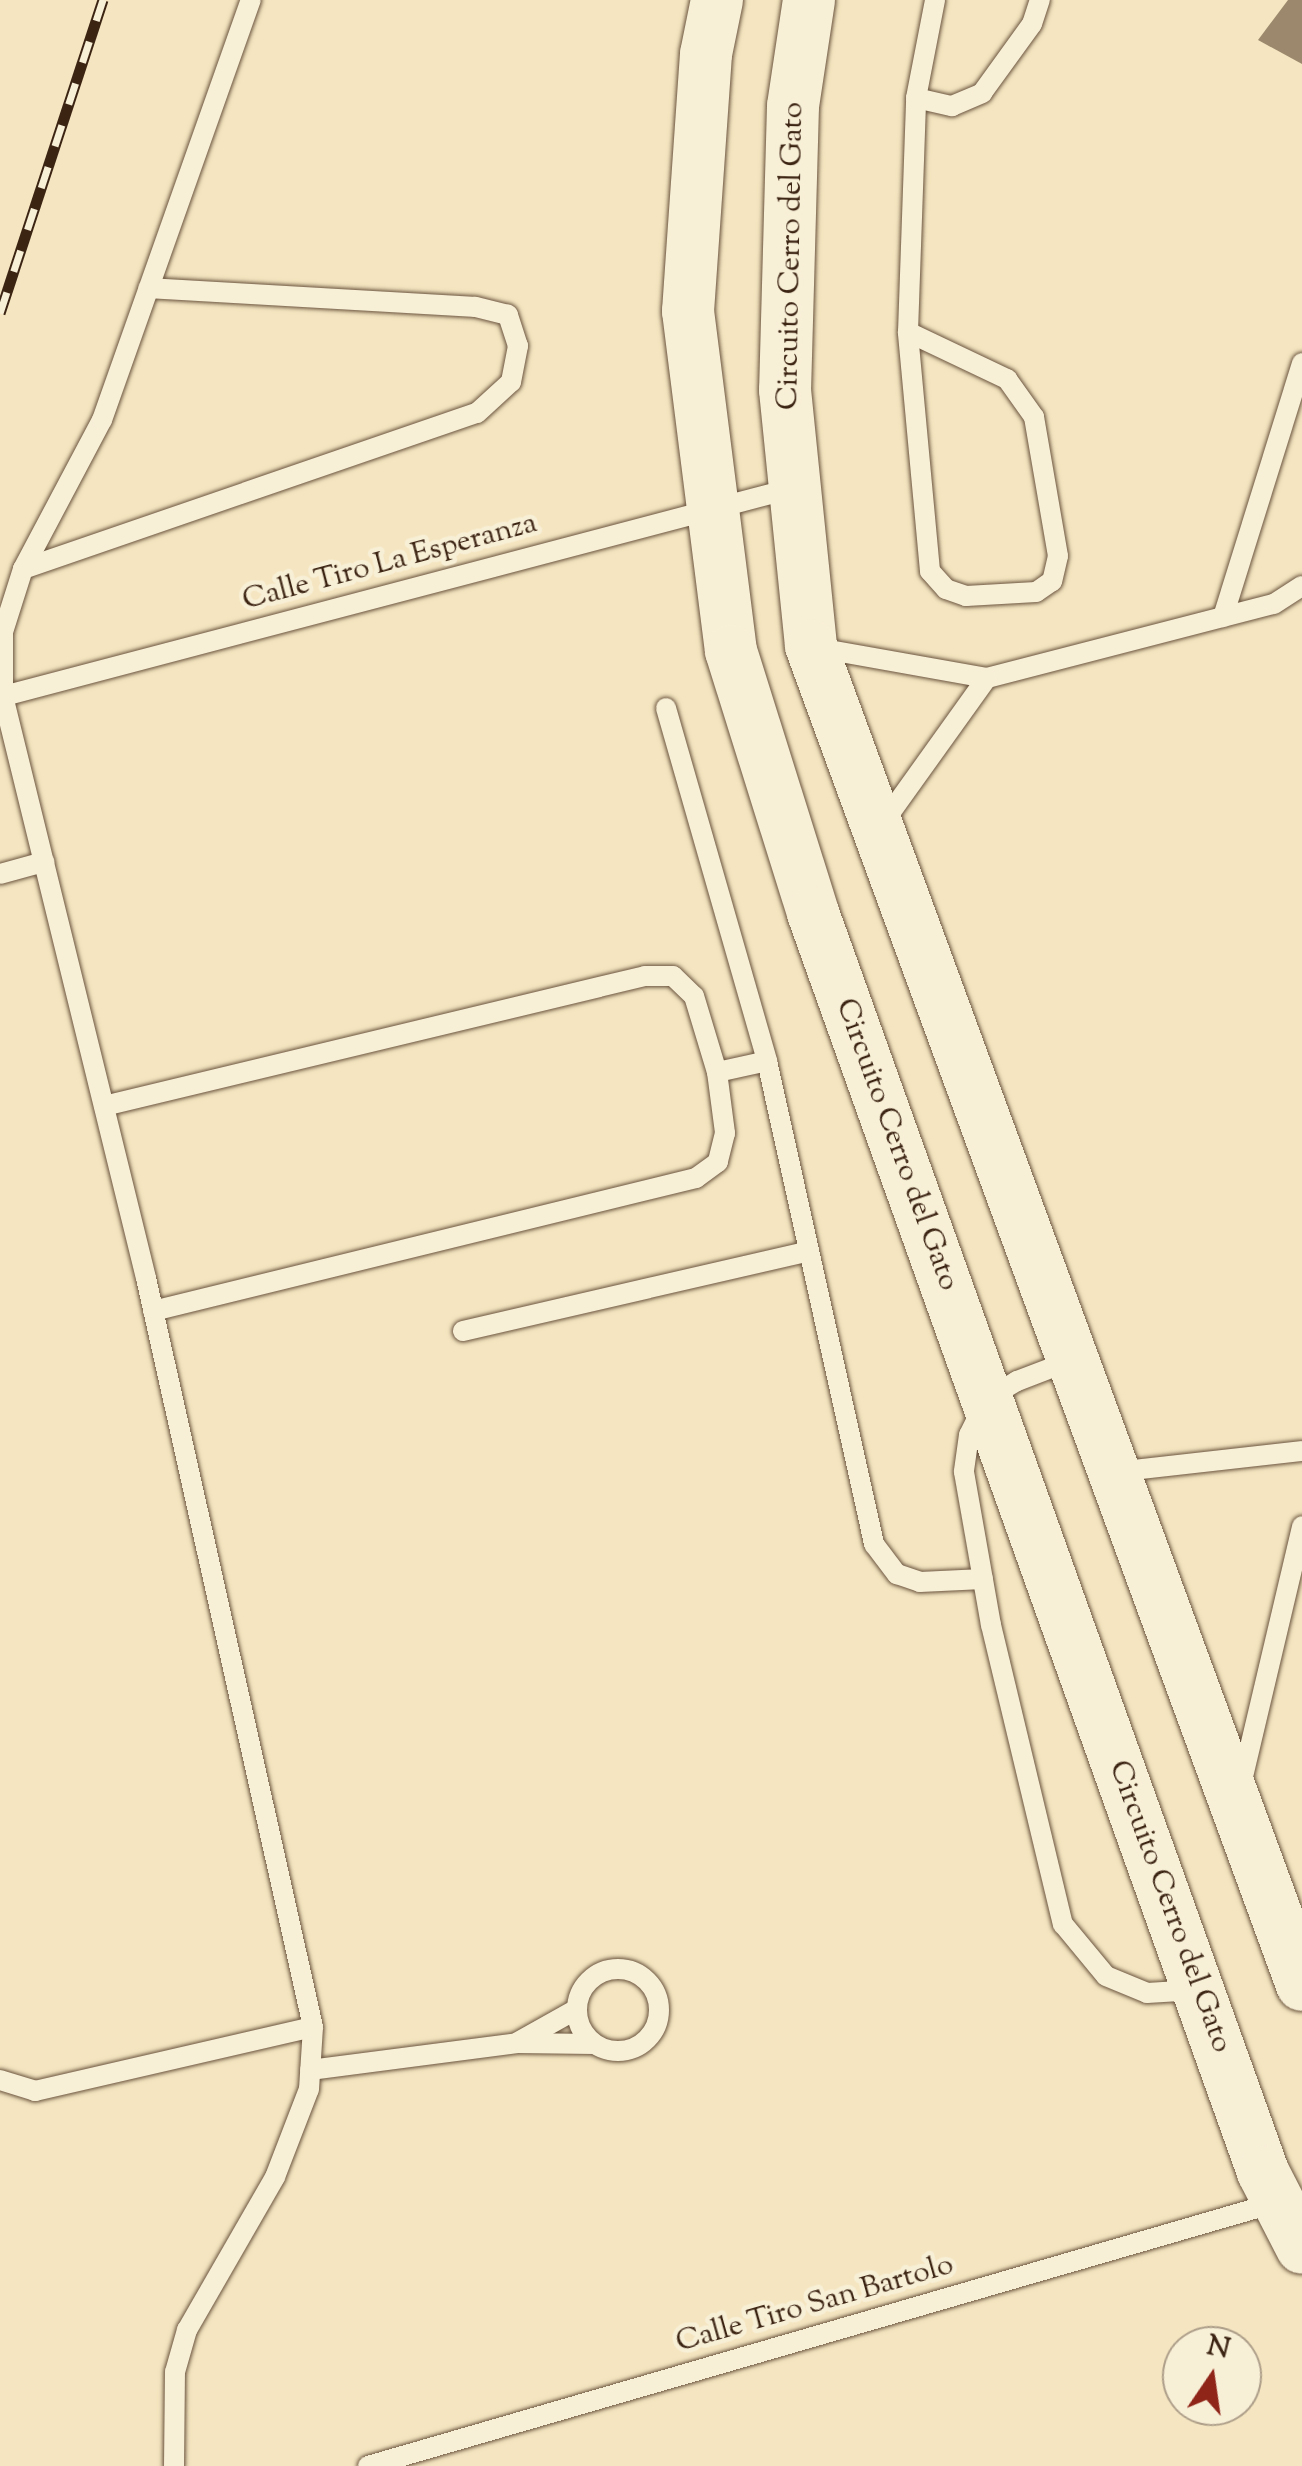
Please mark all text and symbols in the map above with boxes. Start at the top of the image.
street label: Circuito Cerro del Gato [771,102,813,410]
street label: Calle Tiro La Esperanza [239,506,541,620]
street label: Circuito Cerro del Gato [826,994,966,1296]
street label: Circuito Cerro del Gato [1099,1756,1239,2058]
street label: Calle Tiro San Bartolo [672,2248,958,2362]
north arrow [1162,2326,1262,2426]
text: N [1203,2327,1234,2371]

